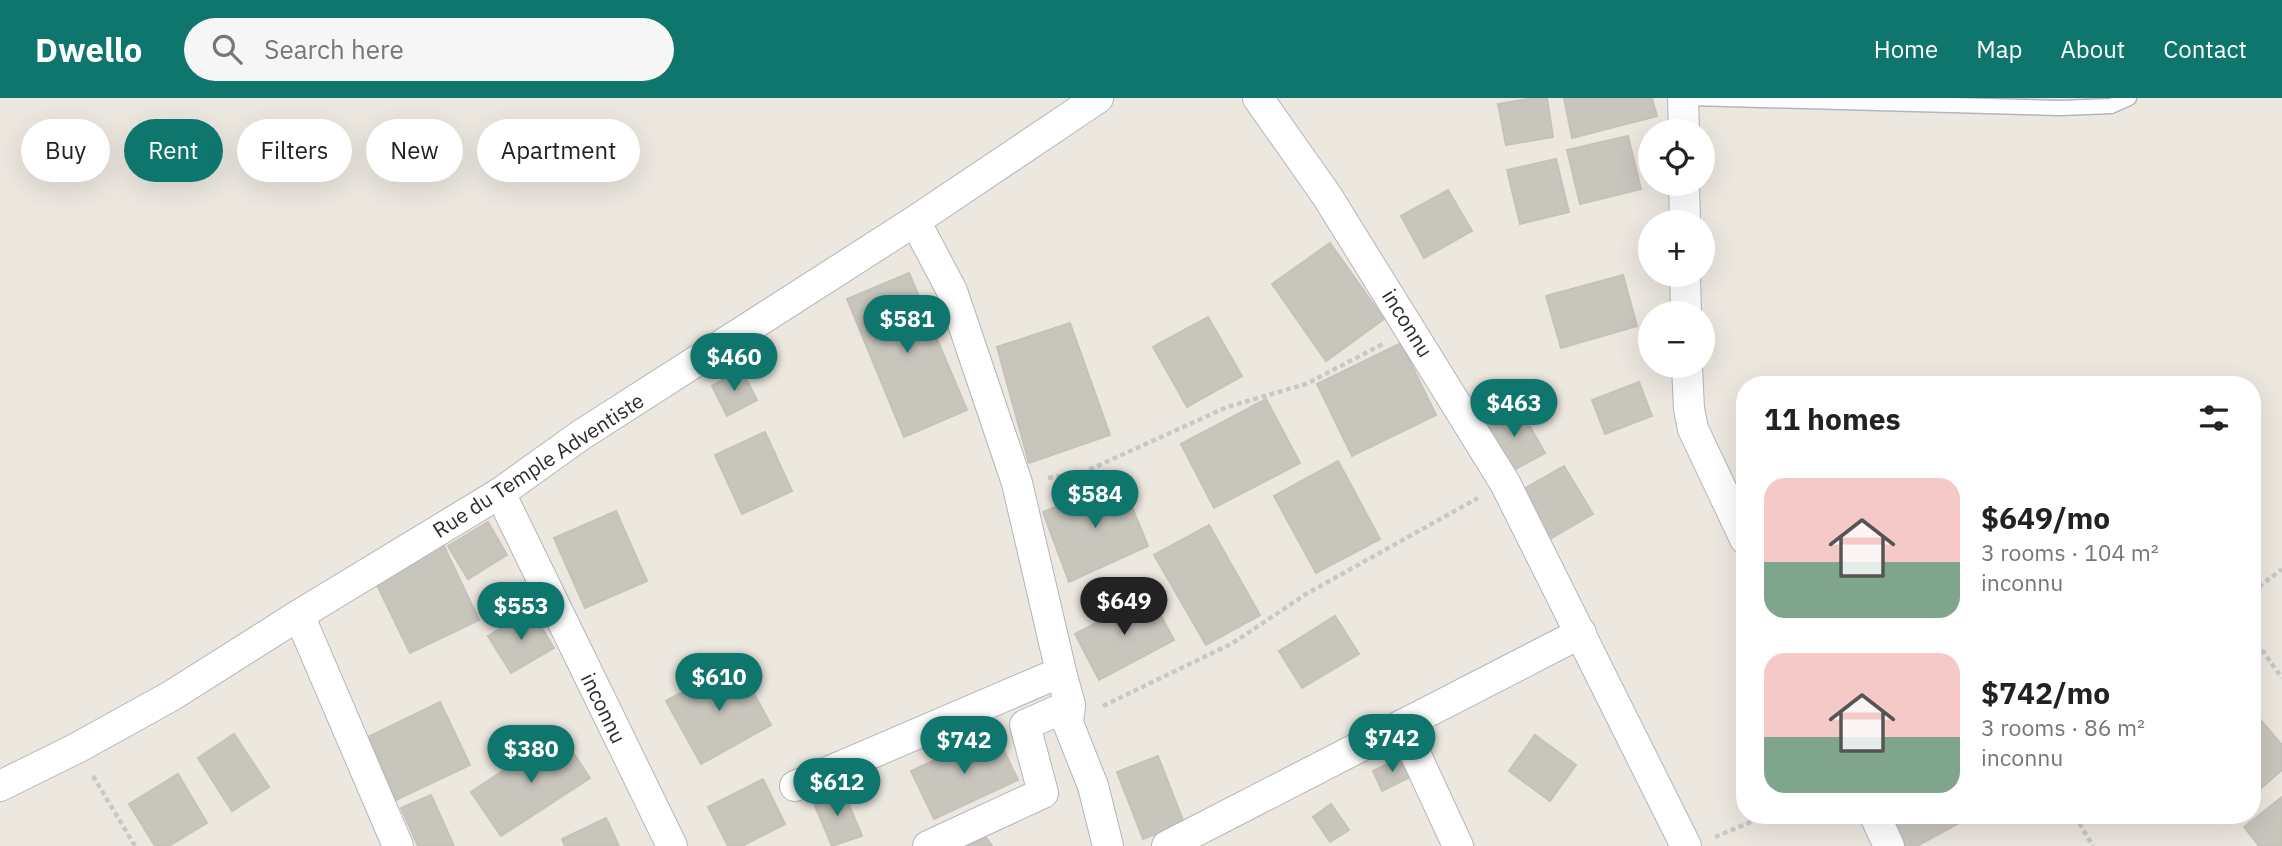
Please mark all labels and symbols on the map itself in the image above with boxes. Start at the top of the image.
street label: inconnu [1376,284,1440,362]
pin: $581 [866,296,948,355]
pin: $460 [693,334,775,393]
pin: $463 [1473,380,1555,439]
street label: Rue du Temple Adventiste [427,386,649,544]
pin: $584 [1054,470,1136,530]
pin: $649 [1083,578,1165,637]
pin: $553 [480,582,562,642]
pin: $610 [678,654,760,713]
street label: inconnu [575,668,633,748]
pin: $742 [1351,714,1433,774]
pin: $742 [923,716,1005,776]
pin: $380 [490,726,572,785]
pin: $612 [796,758,878,818]

